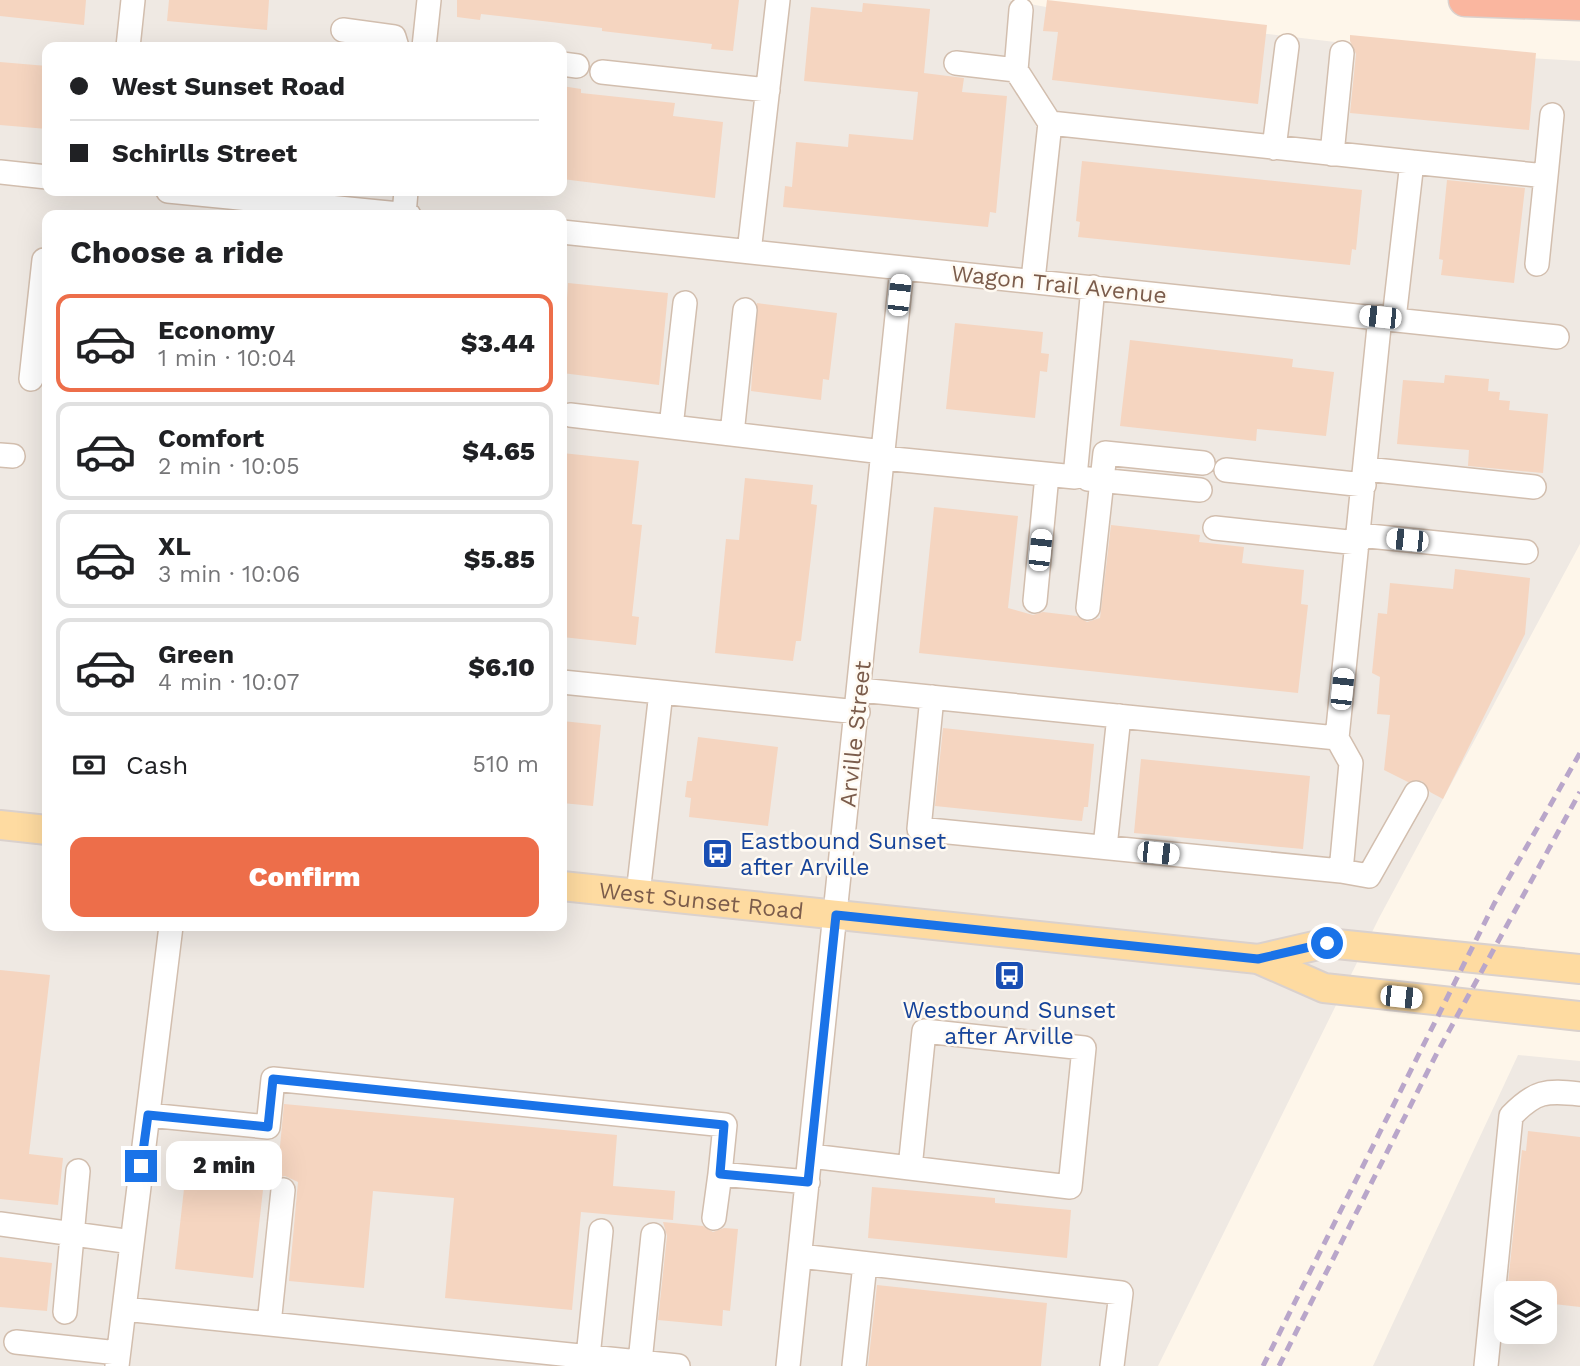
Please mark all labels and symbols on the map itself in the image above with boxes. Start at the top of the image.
street label: Wagon Trail Avenue [950,260,1168,309]
car [887,273,912,317]
car [1359,304,1402,330]
car [1386,527,1429,553]
car [1028,528,1053,572]
street label: Arville Street [834,659,877,809]
car [1330,667,1355,711]
place label: Eastbound Sunset after Arville [740,828,946,881]
bus stop icon: Eastbound Sunset after Arville [700,837,734,871]
car [1137,840,1180,866]
street label: West Sunset Road [597,877,805,925]
route start [1311,927,1343,959]
bus stop icon: Westbound Sunset after Arville [992,959,1026,993]
car [1380,984,1423,1010]
place label: Westbound Sunset after Arville [902,997,1116,1050]
callout: 2 min [166,1142,281,1190]
route end [125,1150,157,1182]

